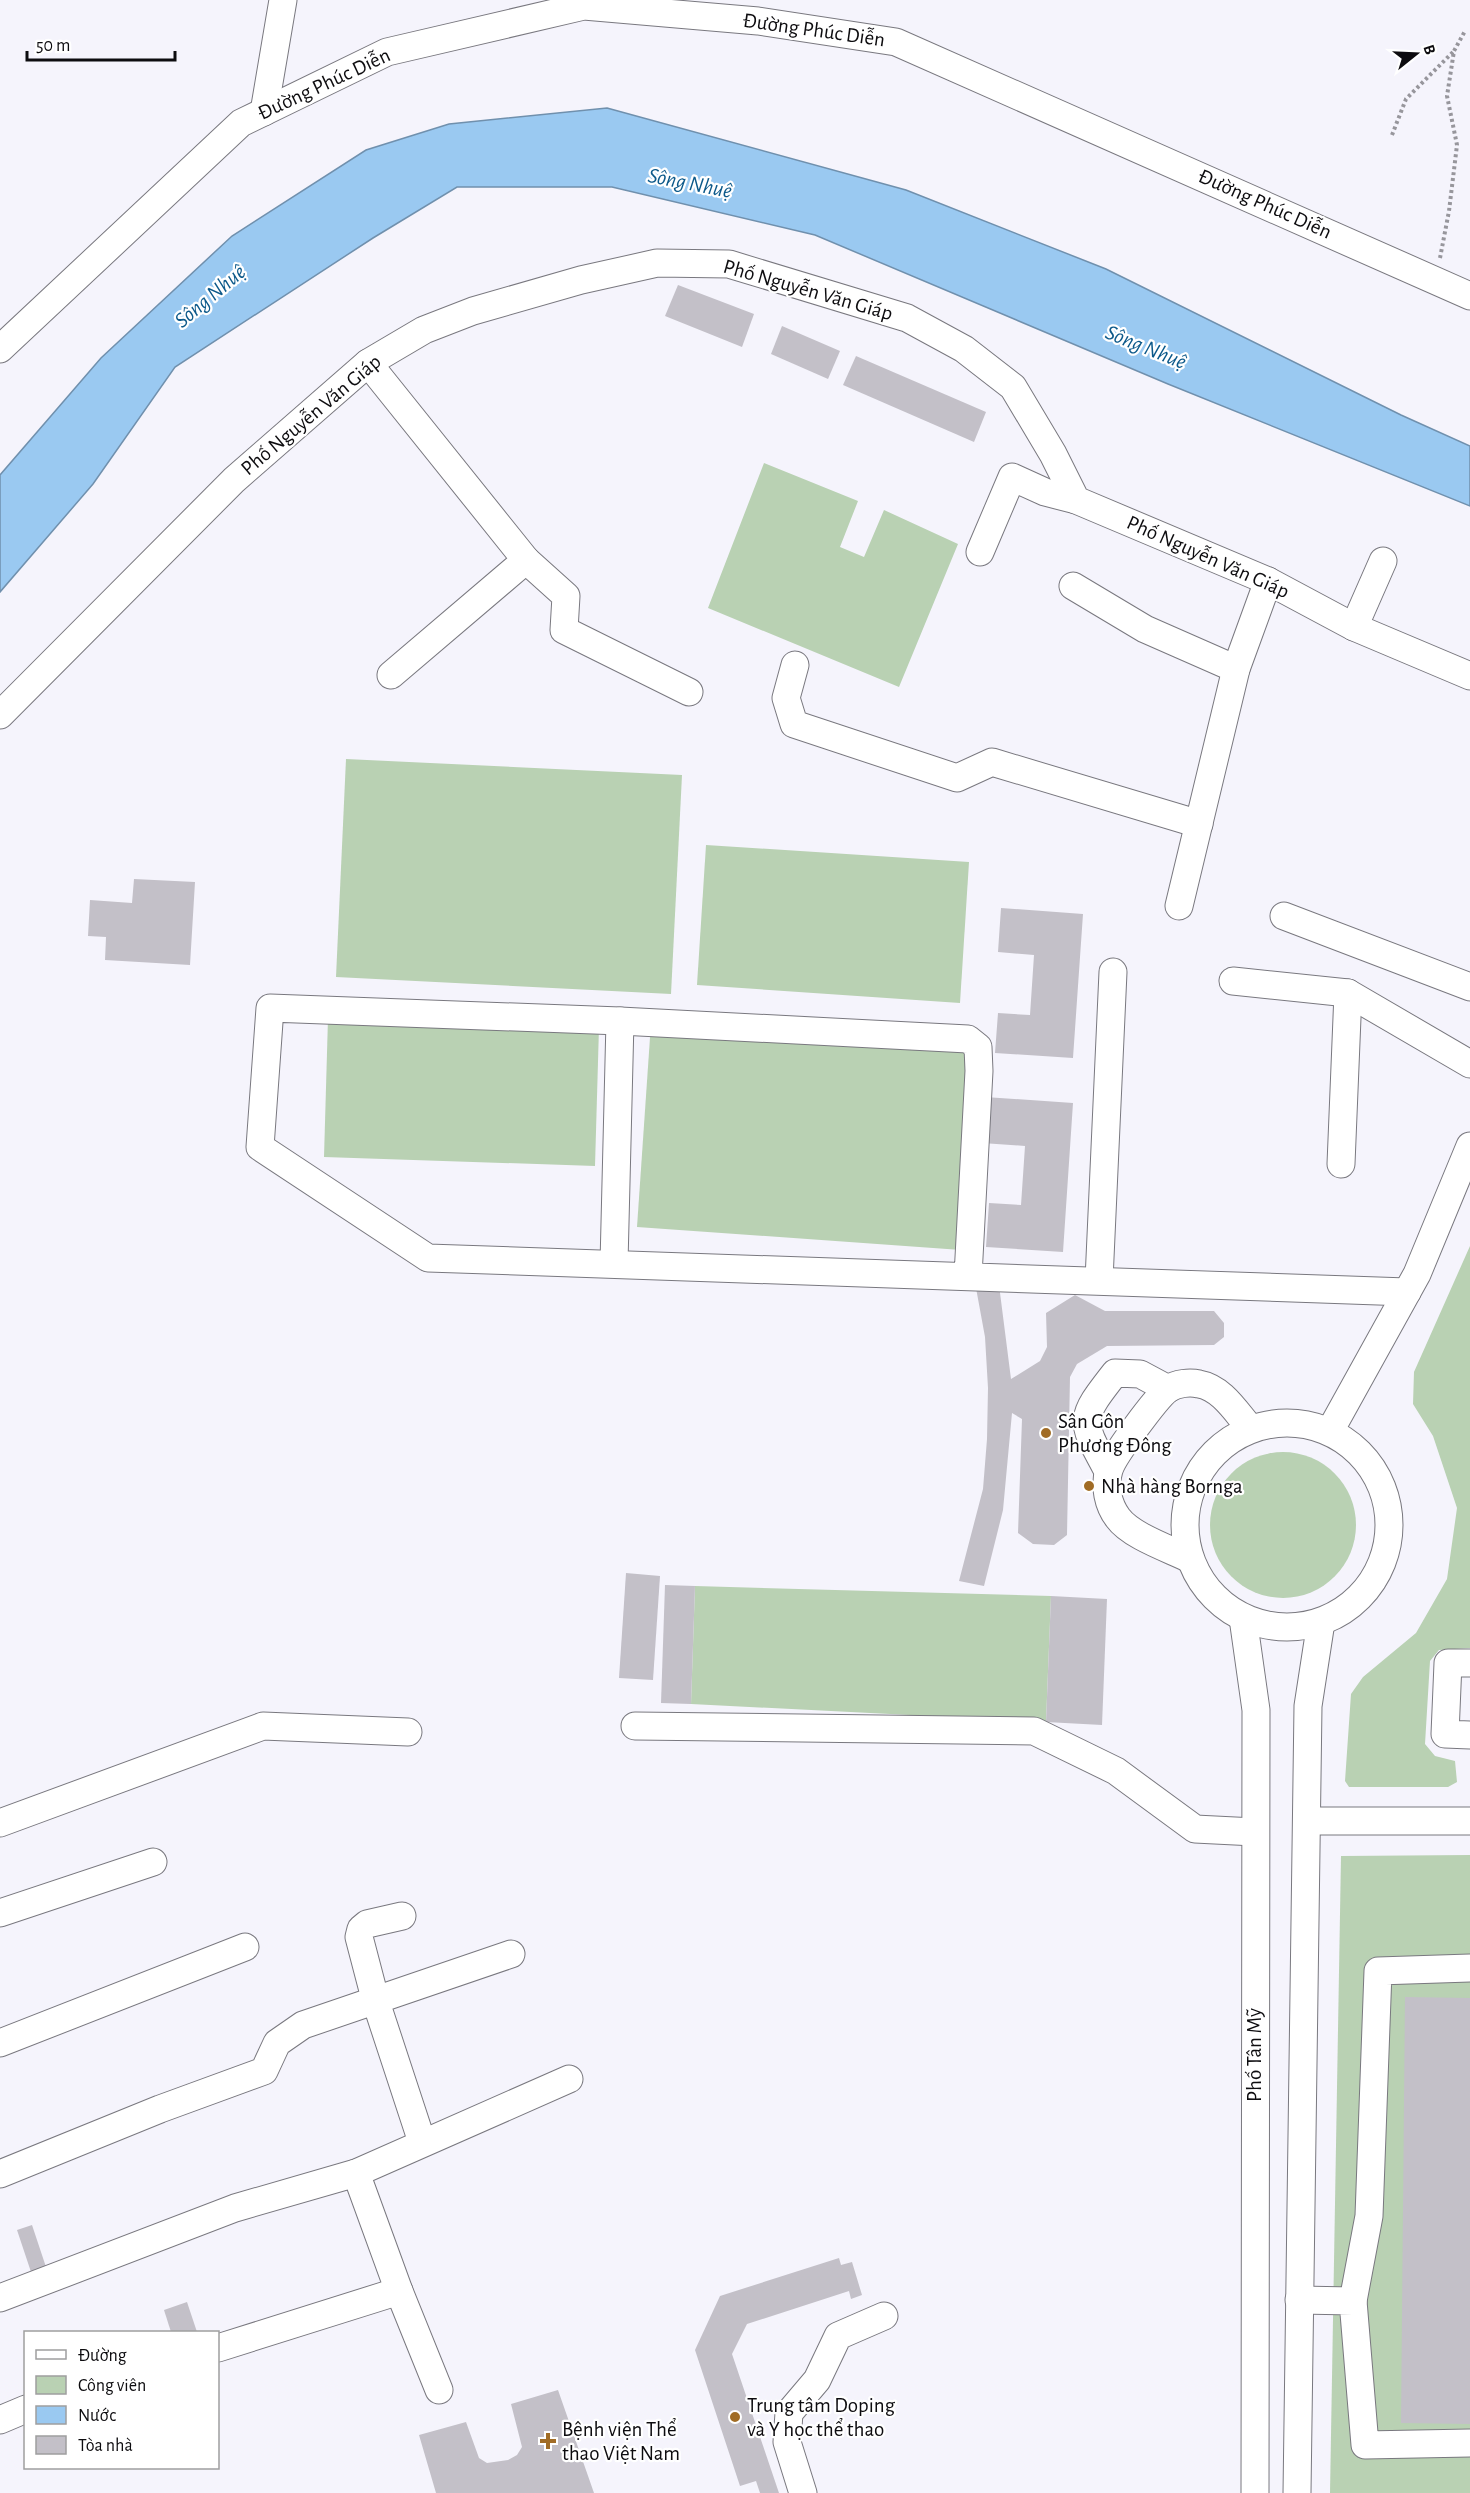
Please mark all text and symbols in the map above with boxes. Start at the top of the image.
street label: Đường Phúc Diễn [742,9,887,50]
scale bar [27,24,176,62]
north arrow [1386,24,1446,84]
text: 50 m [36,37,70,55]
street label: Đường Phúc Diễn [254,43,393,124]
text: B [1420,43,1438,57]
water label: Sông Nhuệ [646,164,735,202]
street label: Đường Phúc Diễn [1195,164,1335,243]
street label: Phố Nguyễn Văn Giáp [721,255,895,324]
water label: Sông Nhuệ [170,260,250,332]
water label: Sông Nhuệ [1102,321,1190,373]
street label: Phố Nguyễn Văn Giáp [236,350,385,479]
street label: Phố Nguyễn Văn Giáp [1124,511,1293,602]
place label: Sân Gôn Phương Đông [1058,1411,1172,1456]
marker: Sân Gôn Phương Đông [1039,1426,1053,1440]
place label: Nhà hàng Bornga [1101,1476,1243,1497]
marker: Nhà hàng Bornga [1082,1479,1096,1493]
street label: Phố Tân Mỹ [1244,2008,1265,2102]
legend [24,2331,219,2469]
text: Đường [78,2347,127,2365]
text: Công viên [78,2377,146,2395]
place label: Trung tâm Doping và Y học thể thao [747,2395,896,2440]
text: Nước [78,2407,116,2425]
marker: Trung tâm Doping và Y học thể thao [728,2410,742,2424]
place label: Bệnh viện Thể thao Việt Nam [562,2418,680,2464]
marker: Bệnh viện Thể thao Việt Nam [539,2432,557,2450]
text: Tòa nhà [78,2437,133,2455]

